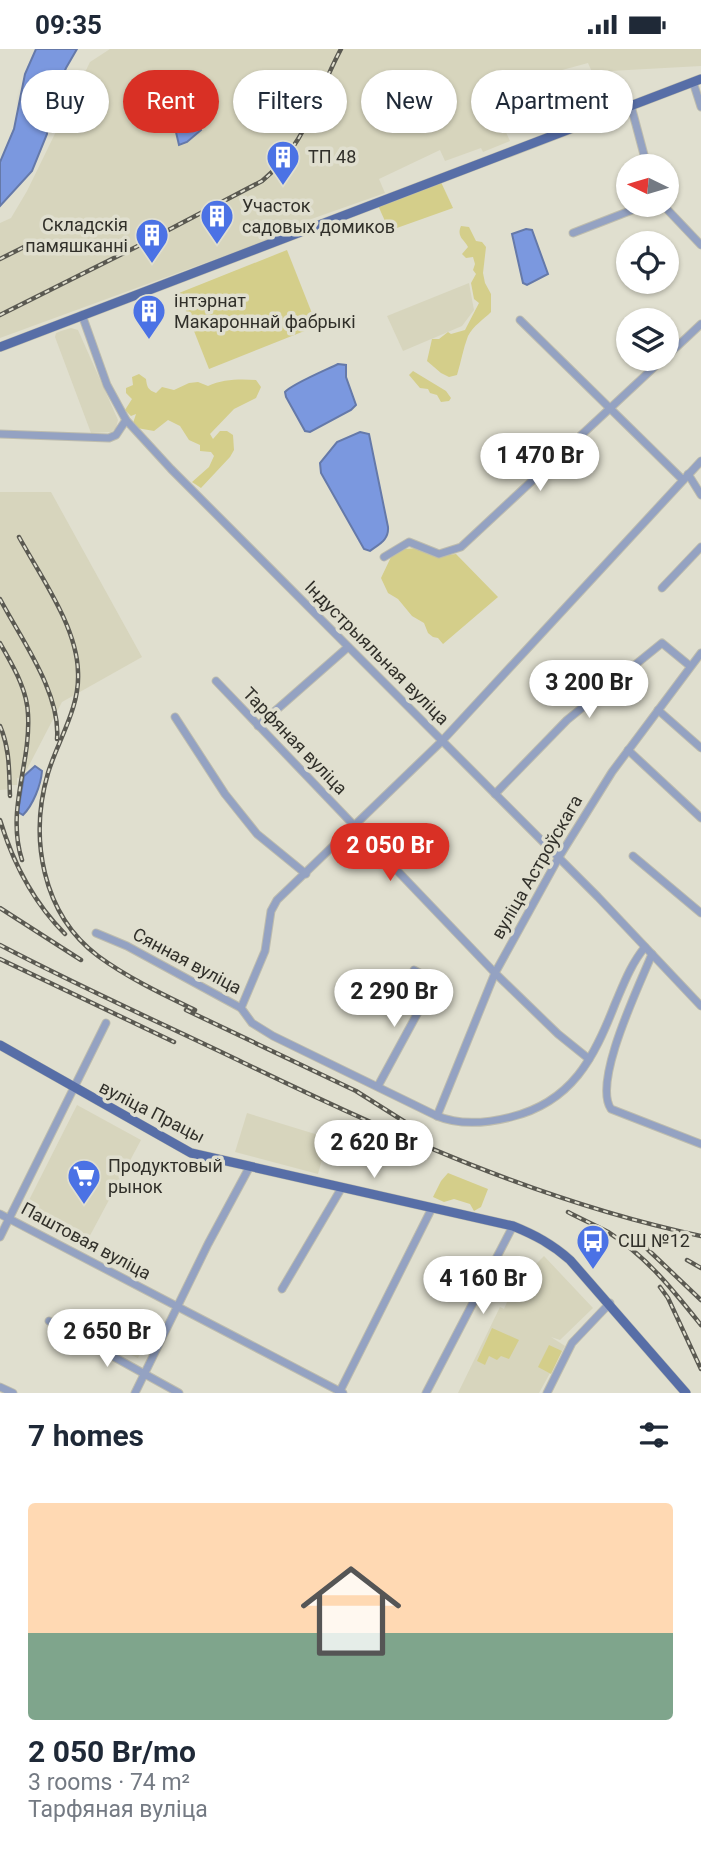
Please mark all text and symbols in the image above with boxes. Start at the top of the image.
text: 09:35 [35,10,102,40]
chip: Buy [21,70,109,133]
chip: Rent [123,70,219,133]
chip: Filters [233,70,347,133]
chip: New [361,70,457,133]
chip: Apartment [471,70,633,133]
building icon: ТП 48 [264,138,302,187]
place label: ТП 48 [308,146,356,167]
north arrow [616,154,679,217]
map controls [616,154,679,371]
place label: Участок садовых домиков [242,195,395,237]
building icon: Участок садовых домиков [198,197,236,246]
place label: Складскія памяшканні [25,214,128,256]
building icon: Складскія памяшканні [133,216,171,265]
button: locate [616,231,679,294]
place label: інтэрнат Макароннай фабрыкі [174,290,356,332]
building icon: інтэрнат Макароннай фабрыкі [130,292,168,341]
button: layers [616,308,679,371]
pin: 1 470 Br [468,433,612,493]
text: 1 470 Br [496,442,584,469]
street label: Індустрыяльная вуліца [301,576,454,729]
pin: 3 200 Br [517,661,661,720]
text: 3 200 Br [545,669,633,696]
street label: Тарфяная вуліца [239,683,352,799]
street label: вуліца Астроўскага [487,791,586,943]
pin: 2 050 Br [318,823,462,883]
text: 2 050 Br [346,832,434,859]
street label: Сянная вуліца [129,923,245,998]
pin: 2 290 Br [322,969,466,1029]
text: 2 290 Br [350,978,438,1005]
street label: вуліца Працы [96,1076,208,1147]
pin: 2 620 Br [302,1121,446,1180]
text: 2 620 Br [330,1129,418,1156]
place label: Продуктовый рынок [108,1155,223,1197]
supermarket icon: Продуктовый рынок [65,1157,103,1206]
street label: Паштовая вуліца [18,1198,155,1284]
bus stop icon: СШ №12 [574,1222,612,1271]
place label: СШ №12 [618,1230,690,1251]
pin: 4 160 Br [411,1257,555,1316]
text: 4 160 Br [439,1265,527,1292]
pin: 2 650 Br [35,1309,179,1369]
text: 2 650 Br [63,1318,151,1345]
icon: filters [635,1416,673,1454]
text: 7 homes [28,1418,144,1453]
icon: home [288,1548,414,1674]
text: 2 050 Br/mo [28,1734,196,1769]
text: 3 rooms · 74 m² [28,1769,190,1796]
text: Тарфяная вуліца [28,1796,208,1823]

